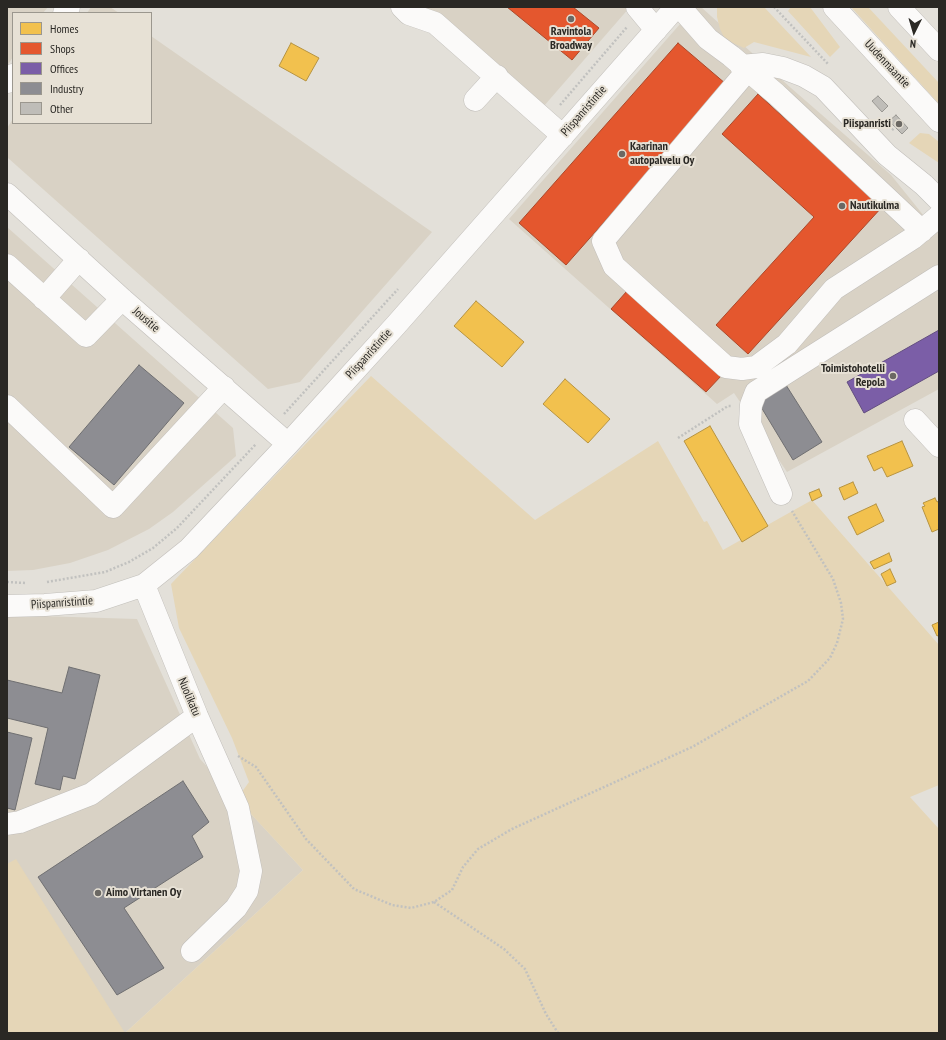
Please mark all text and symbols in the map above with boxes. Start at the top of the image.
legend [12,12,152,124]
north arrow [894,12,934,52]
marker: Ravintola Broadway [566,14,576,24]
text: Homes [50,21,78,36]
place label: Ravintola Broadway [550,25,592,53]
street label: Uudenmaantie [861,37,913,91]
text: N [909,37,917,51]
text: Shops [50,41,75,56]
text: Offices [50,61,78,76]
text: Industry [50,81,84,96]
street label: Piispanristintie [558,83,610,139]
text: Other [50,101,73,116]
place label: Piispanristi [843,117,891,131]
marker: Piispanristi [894,119,904,129]
place label: Kaarinan autopalvelu Oy [630,140,694,168]
marker: Kaarinan autopalvelu Oy [617,149,627,159]
place label: Nautikulma [850,199,899,213]
marker: Nautikulma [837,201,847,211]
street label: Jousitie [130,304,162,336]
street label: Piispanristintie [343,326,395,382]
place label: Toimistohotelli Repola [821,362,885,390]
marker: Toimistohotelli Repola [888,371,898,381]
street label: Piispanristintie [31,594,93,612]
street label: Nuolikatu [175,676,203,718]
place label: Aimo Virtanen Oy [106,886,181,900]
marker: Aimo Virtanen Oy [93,888,103,898]

